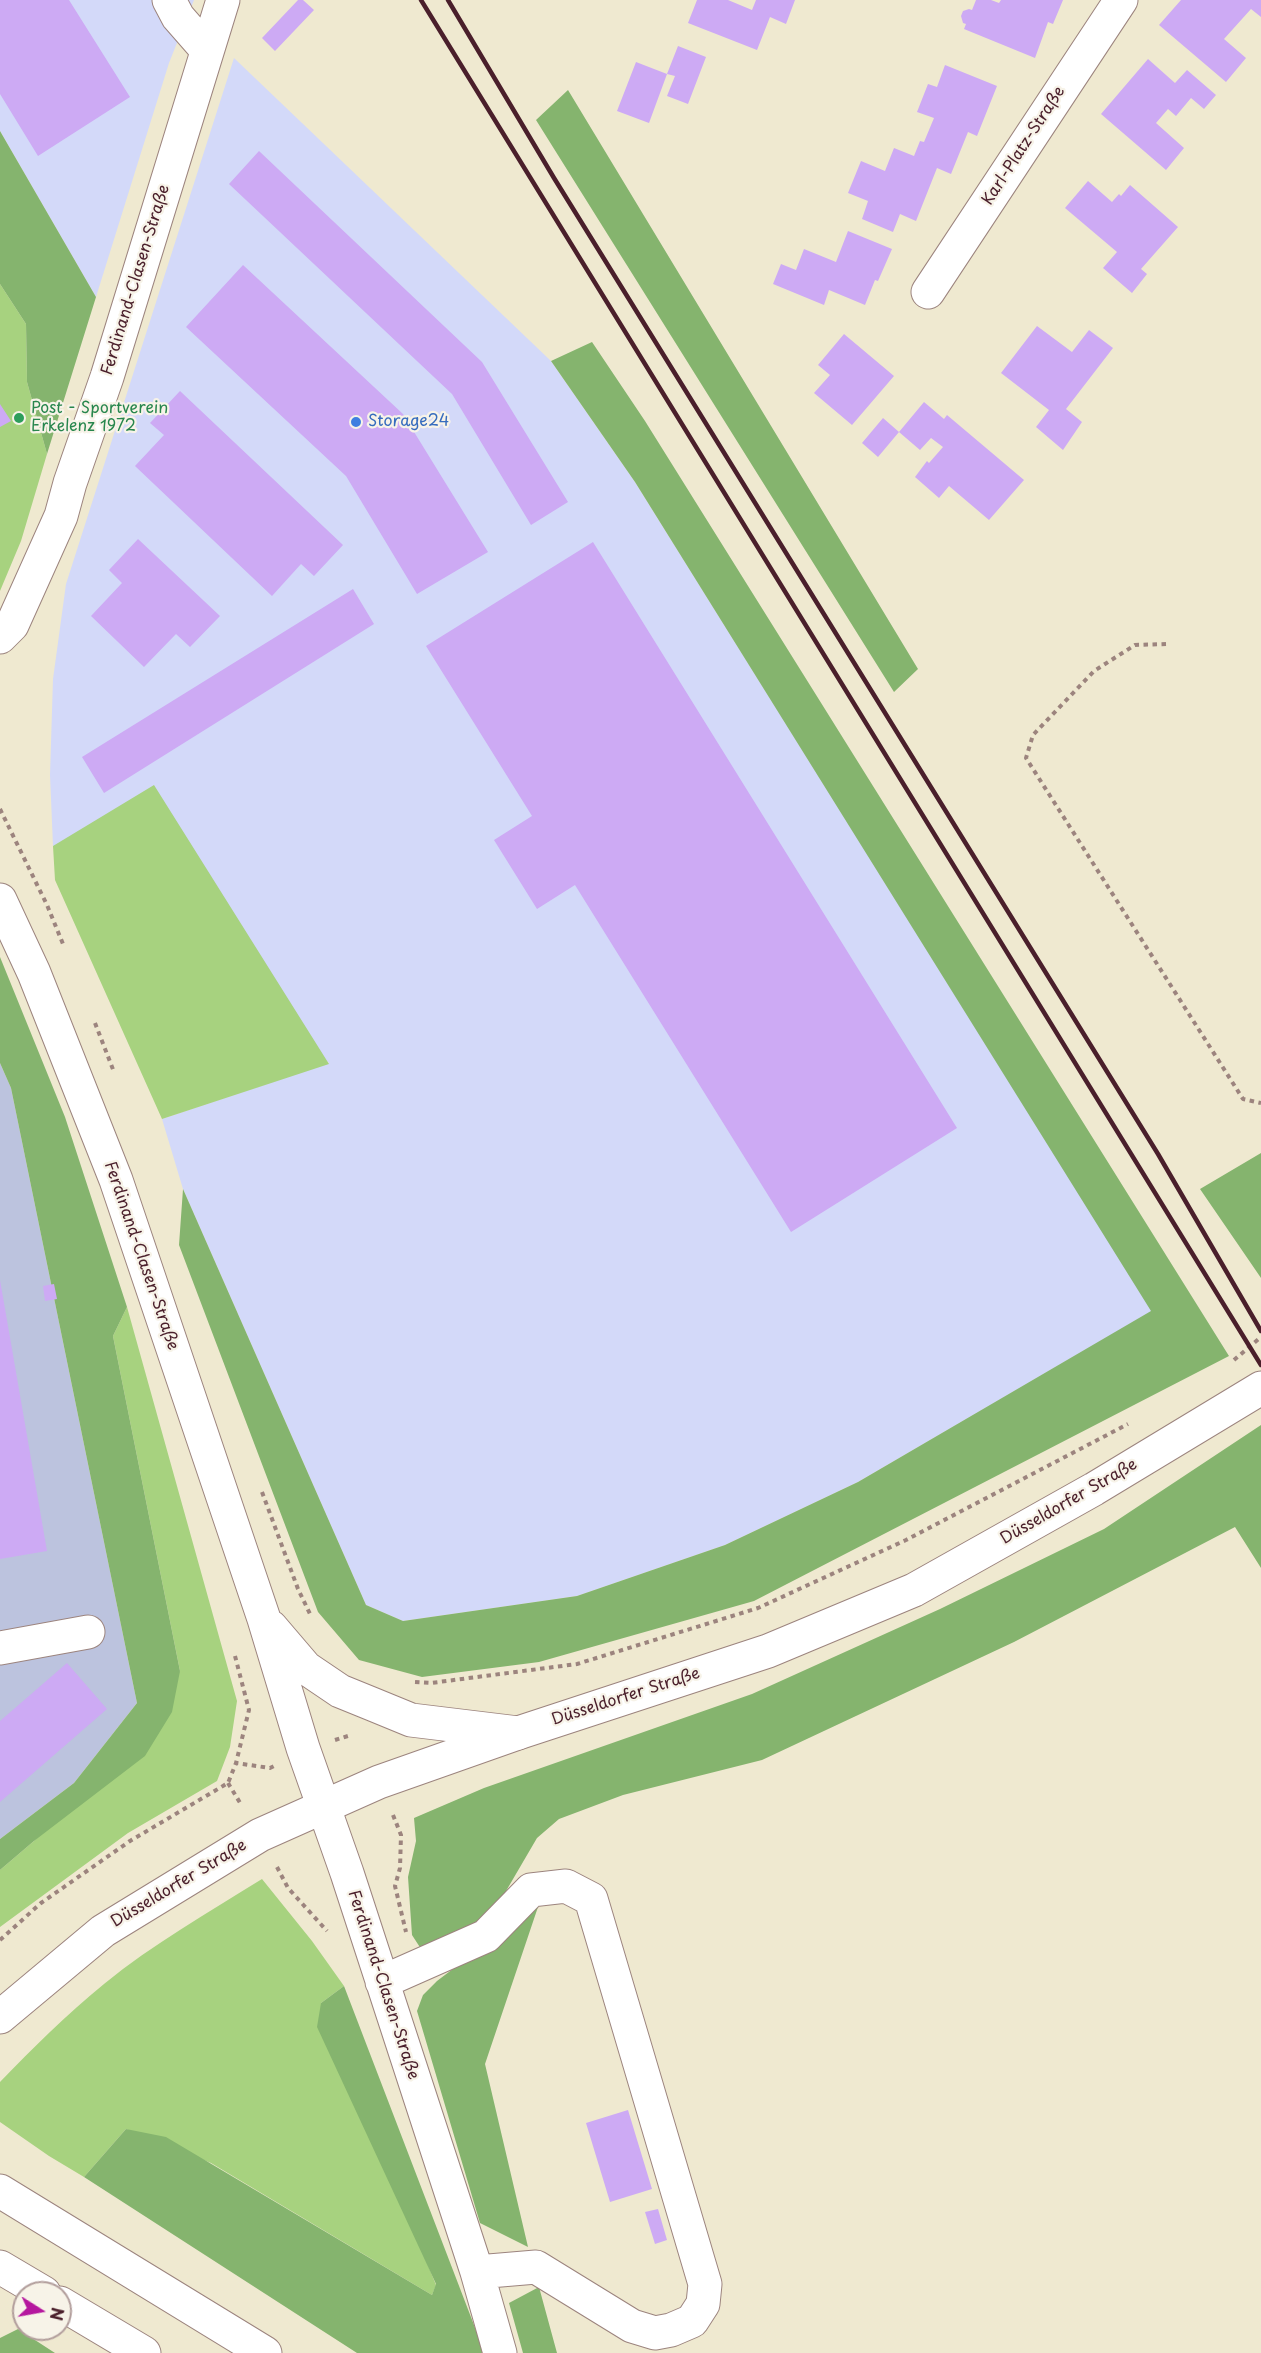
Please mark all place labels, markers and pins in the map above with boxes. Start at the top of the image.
place label: Post - Sportverein Erkelenz 1972 [31,399,168,437]
marker: Post - Sportverein Erkelenz 1972 [12,411,26,425]
place label: Storage24 [368,412,449,432]
marker: Storage24 [349,415,363,429]

